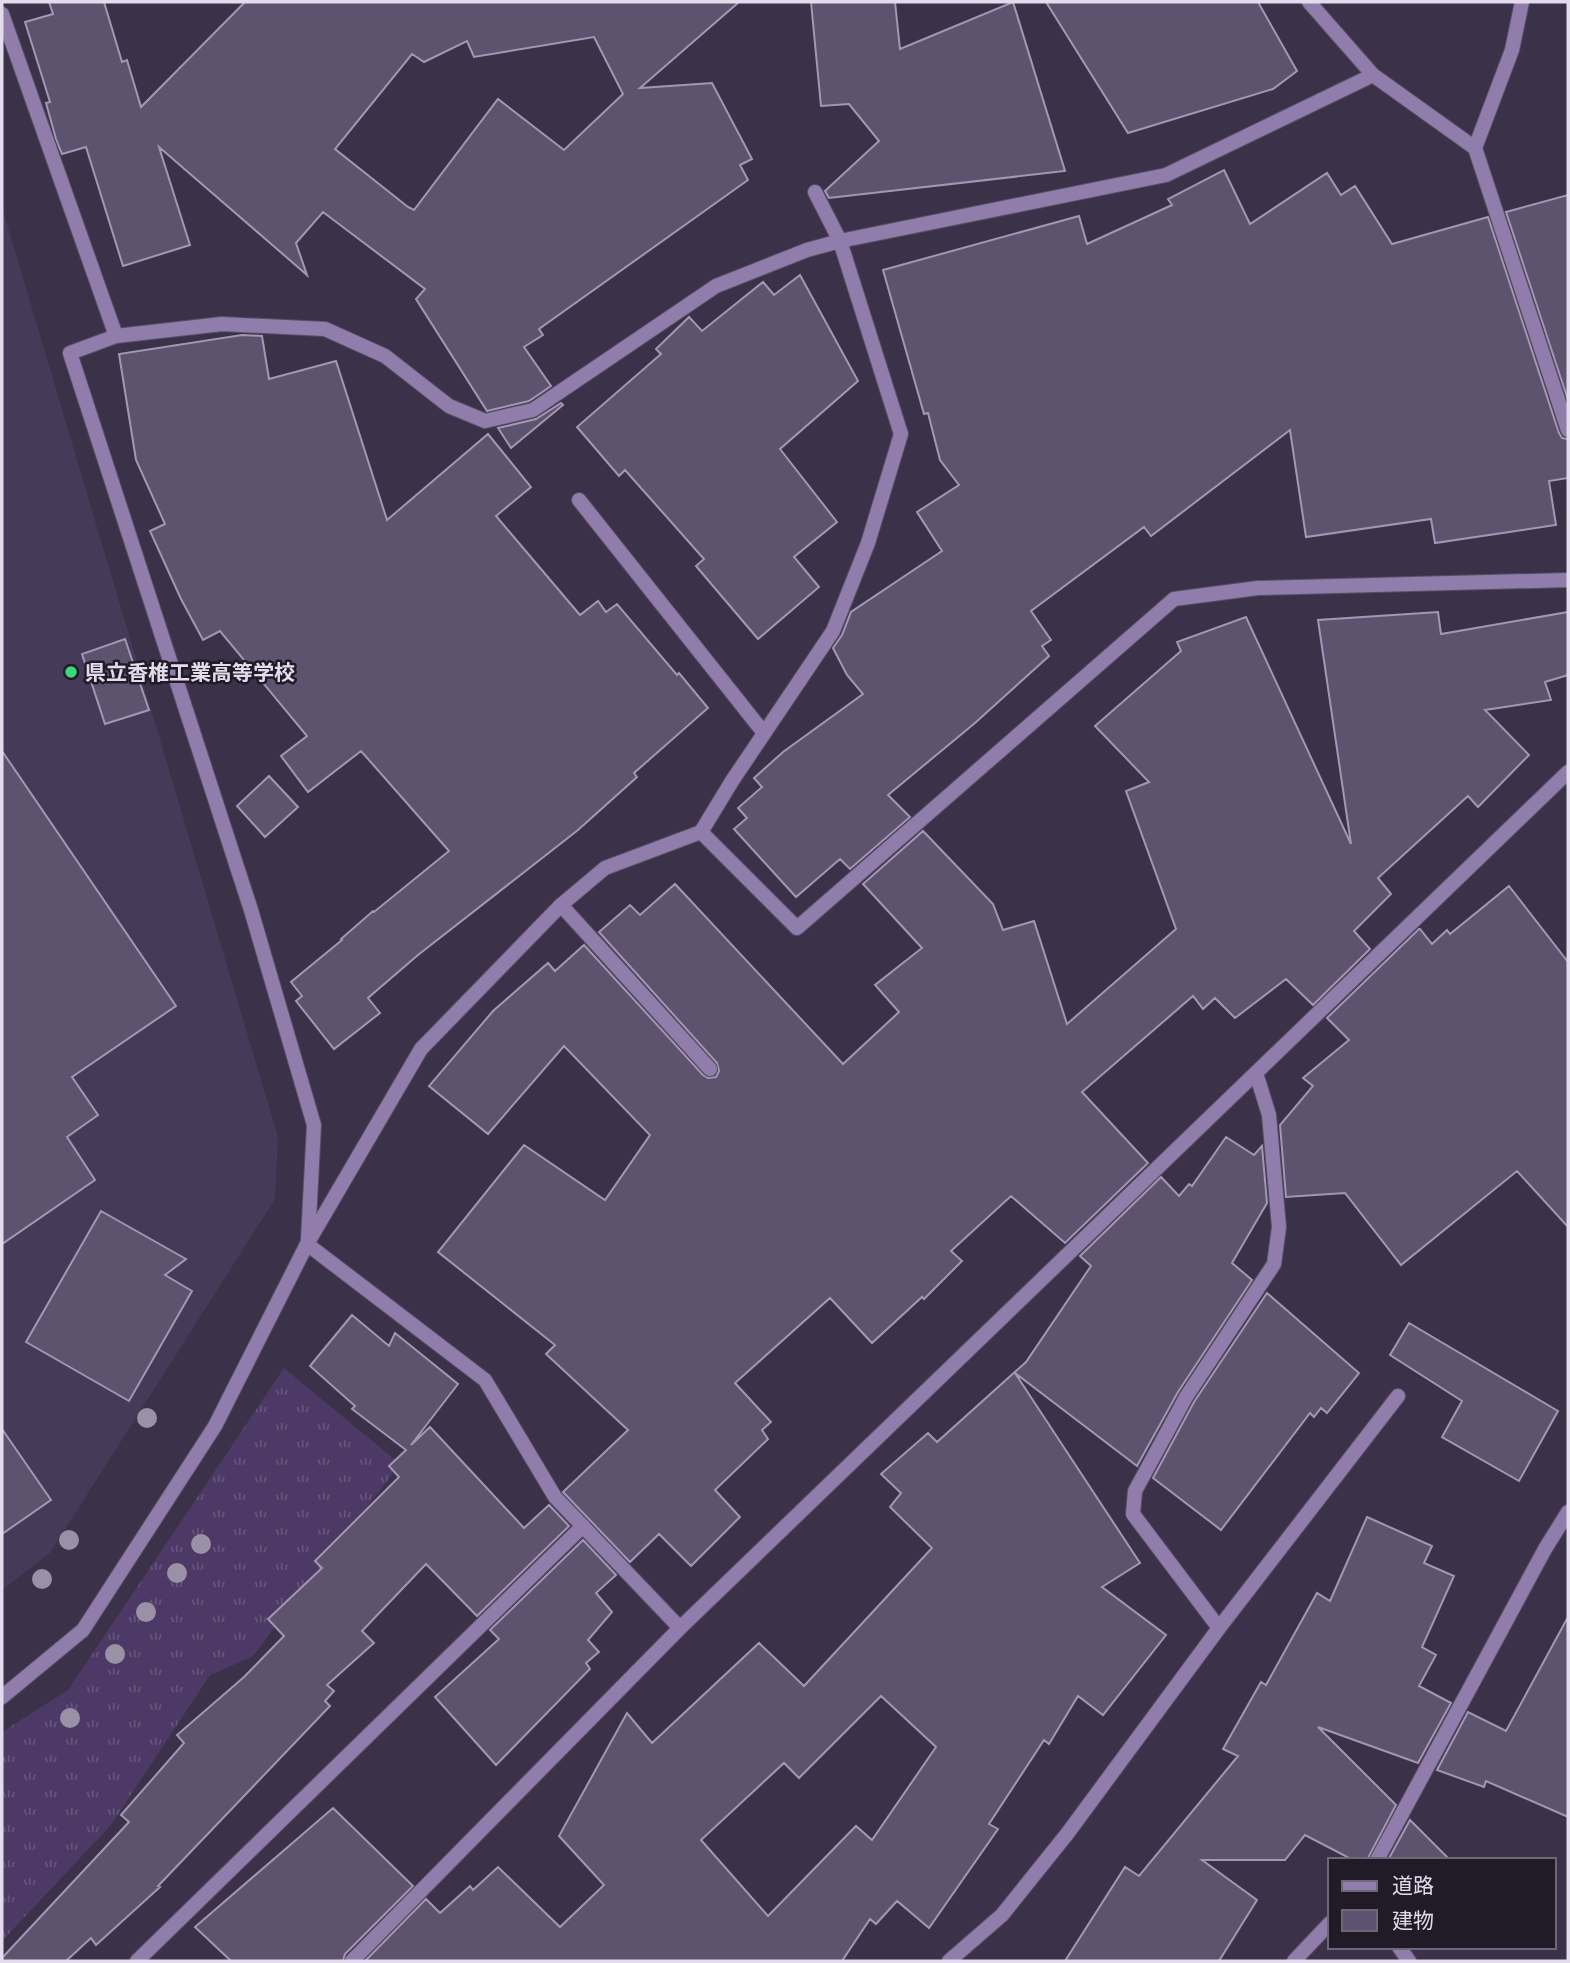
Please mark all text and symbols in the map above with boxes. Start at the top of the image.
place label: 県立香椎工業高等学校 [85,658,295,686]
marker: 県立香椎工業高等学校 [63,664,79,680]
legend [1328,1858,1556,1949]
text: 道路 [1392,1871,1434,1899]
text: 建物 [1392,1906,1434,1934]

